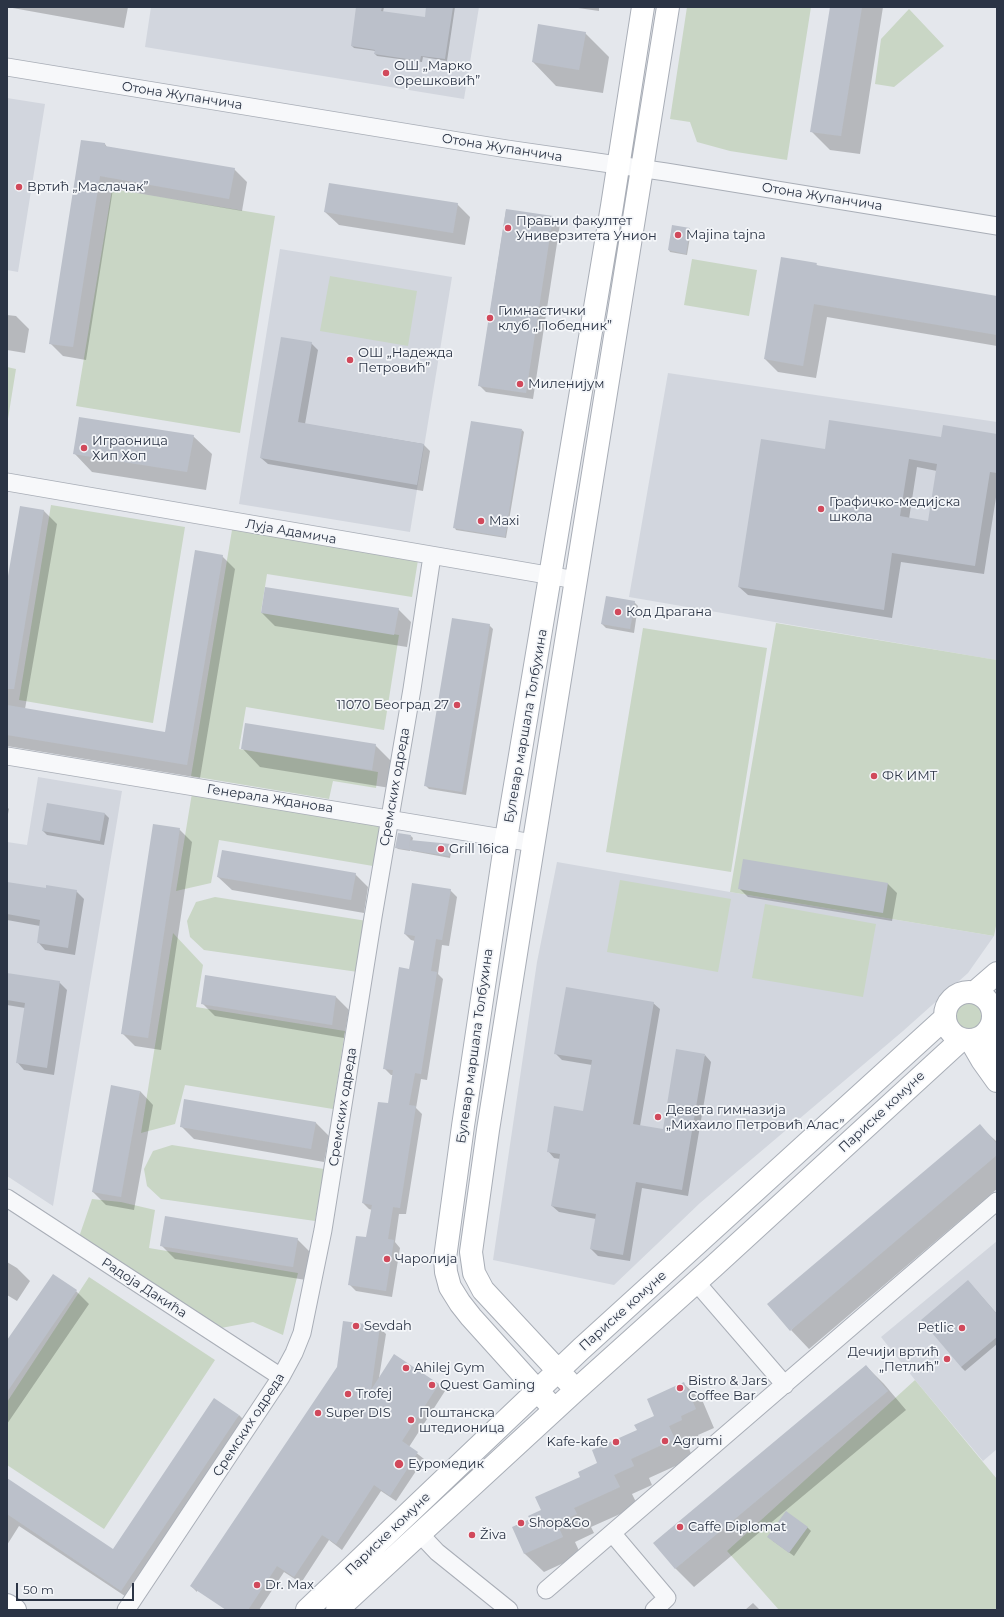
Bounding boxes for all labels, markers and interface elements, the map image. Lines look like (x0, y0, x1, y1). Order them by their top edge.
place label: ОШ „Марко Орешковић” (394, 58, 480, 89)
marker: ОШ „Марко Орешковић” (381, 68, 391, 78)
street label: Отона Жупанчича (121, 79, 243, 113)
street label: Отона Жупанчича (441, 131, 563, 165)
place label: Вртић „Маслачак” (27, 179, 148, 195)
street label: Отона Жупанчича (761, 180, 883, 214)
marker: Вртић „Маслачак” (14, 182, 24, 192)
place label: Правни факултет Универзитета Унион (516, 213, 657, 244)
marker: Правни факултет Универзитета Унион (503, 223, 513, 233)
place label: Majina tajna (686, 227, 766, 243)
marker: Majina tajna (673, 230, 683, 240)
place label: Гимнастички клуб „Победник” (498, 303, 612, 334)
marker: Гимнастички клуб „Победник” (485, 313, 495, 323)
place label: ОШ „Надежда Петровић” (358, 345, 453, 376)
marker: ОШ „Надежда Петровић” (345, 355, 355, 365)
place label: Миленијум (528, 376, 605, 392)
marker: Миленијум (515, 379, 525, 389)
place label: Играоница Хип Хоп (92, 433, 168, 464)
marker: Играоница Хип Хоп (79, 443, 89, 453)
place label: Графичко-медијска школа (829, 494, 960, 525)
marker: Графичко-медијска школа (816, 504, 826, 514)
place label: Maxi (489, 513, 520, 529)
street label: Луја Адамича (244, 516, 338, 548)
marker: Maxi (476, 516, 486, 526)
place label: Код Драгана (626, 604, 712, 620)
marker: Код Драгана (613, 607, 623, 617)
street label: Булевар маршала Толбухина (501, 628, 551, 824)
place label: 11070 Београд 27 (336, 697, 449, 713)
marker: 11070 Београд 27 (452, 700, 462, 710)
street label: Сремских одреда (377, 726, 413, 848)
place label: ФК ИМТ (882, 768, 937, 784)
marker: ФК ИМТ (869, 771, 879, 781)
street label: Генерала Жданова (206, 781, 334, 817)
place label: Grill 16ica (449, 841, 509, 857)
marker: Grill 16ica (436, 844, 446, 854)
street label: Булевар маршала Толбухина (454, 948, 496, 1144)
street label: Сремских одреда (326, 1046, 360, 1168)
street label: Париске комуне (836, 1068, 928, 1156)
place label: Девета гимназија „Михаило Петровић Алас” (666, 1102, 844, 1133)
marker: Девета гимназија „Михаило Петровић Алас” (653, 1112, 663, 1122)
place label: Чаролија (395, 1251, 457, 1267)
marker: Чаролија (382, 1254, 392, 1264)
street label: Радоја Дакића (98, 1255, 190, 1321)
street label: Париске комуне (576, 1268, 670, 1354)
place label: Sevdah (364, 1318, 412, 1334)
place label: Petlic (917, 1320, 954, 1336)
marker: Sevdah (351, 1321, 361, 1331)
marker: Petlic (957, 1323, 967, 1333)
place label: Дечији вртић „Петлић” (848, 1344, 939, 1375)
marker: Дечији вртић „Петлић” (942, 1354, 952, 1364)
place label: Ahilej Gym (414, 1360, 485, 1376)
marker: Ahilej Gym (401, 1363, 411, 1373)
street label: Сремских одреда (210, 1370, 288, 1480)
place label: Bistro & Jars Coffee Bar (688, 1373, 767, 1404)
place label: Quest Gaming (440, 1377, 535, 1393)
marker: Quest Gaming (427, 1380, 437, 1390)
marker: Bistro & Jars Coffee Bar (675, 1383, 685, 1393)
place label: Trofej (356, 1386, 392, 1402)
marker: Trofej (343, 1389, 353, 1399)
place label: Super DIS (326, 1405, 391, 1421)
place label: Поштанска штедионица (419, 1405, 505, 1436)
marker: Super DIS (313, 1408, 323, 1418)
marker: Поштанска штедионица (406, 1415, 416, 1425)
place label: Agrumi (673, 1433, 722, 1449)
place label: Kafe-kafe (547, 1434, 608, 1450)
marker: Agrumi (660, 1436, 670, 1446)
marker: Kafe-kafe (611, 1437, 621, 1447)
place label: Еуромедик (408, 1456, 484, 1472)
marker: Еуромедик (393, 1458, 405, 1470)
street label: Париске комуне (342, 1489, 434, 1579)
place label: Shop&Go (529, 1515, 590, 1531)
marker: Shop&Go (516, 1518, 526, 1528)
place label: Caffe Diplomat (688, 1519, 786, 1535)
marker: Caffe Diplomat (675, 1522, 685, 1532)
place label: Živa (480, 1527, 506, 1543)
marker: Živa (467, 1530, 477, 1540)
scale bar (18, 1575, 136, 1601)
place label: Dr. Max (265, 1577, 314, 1593)
marker: Dr. Max (252, 1580, 262, 1590)
text: 50 m (23, 1582, 54, 1597)

